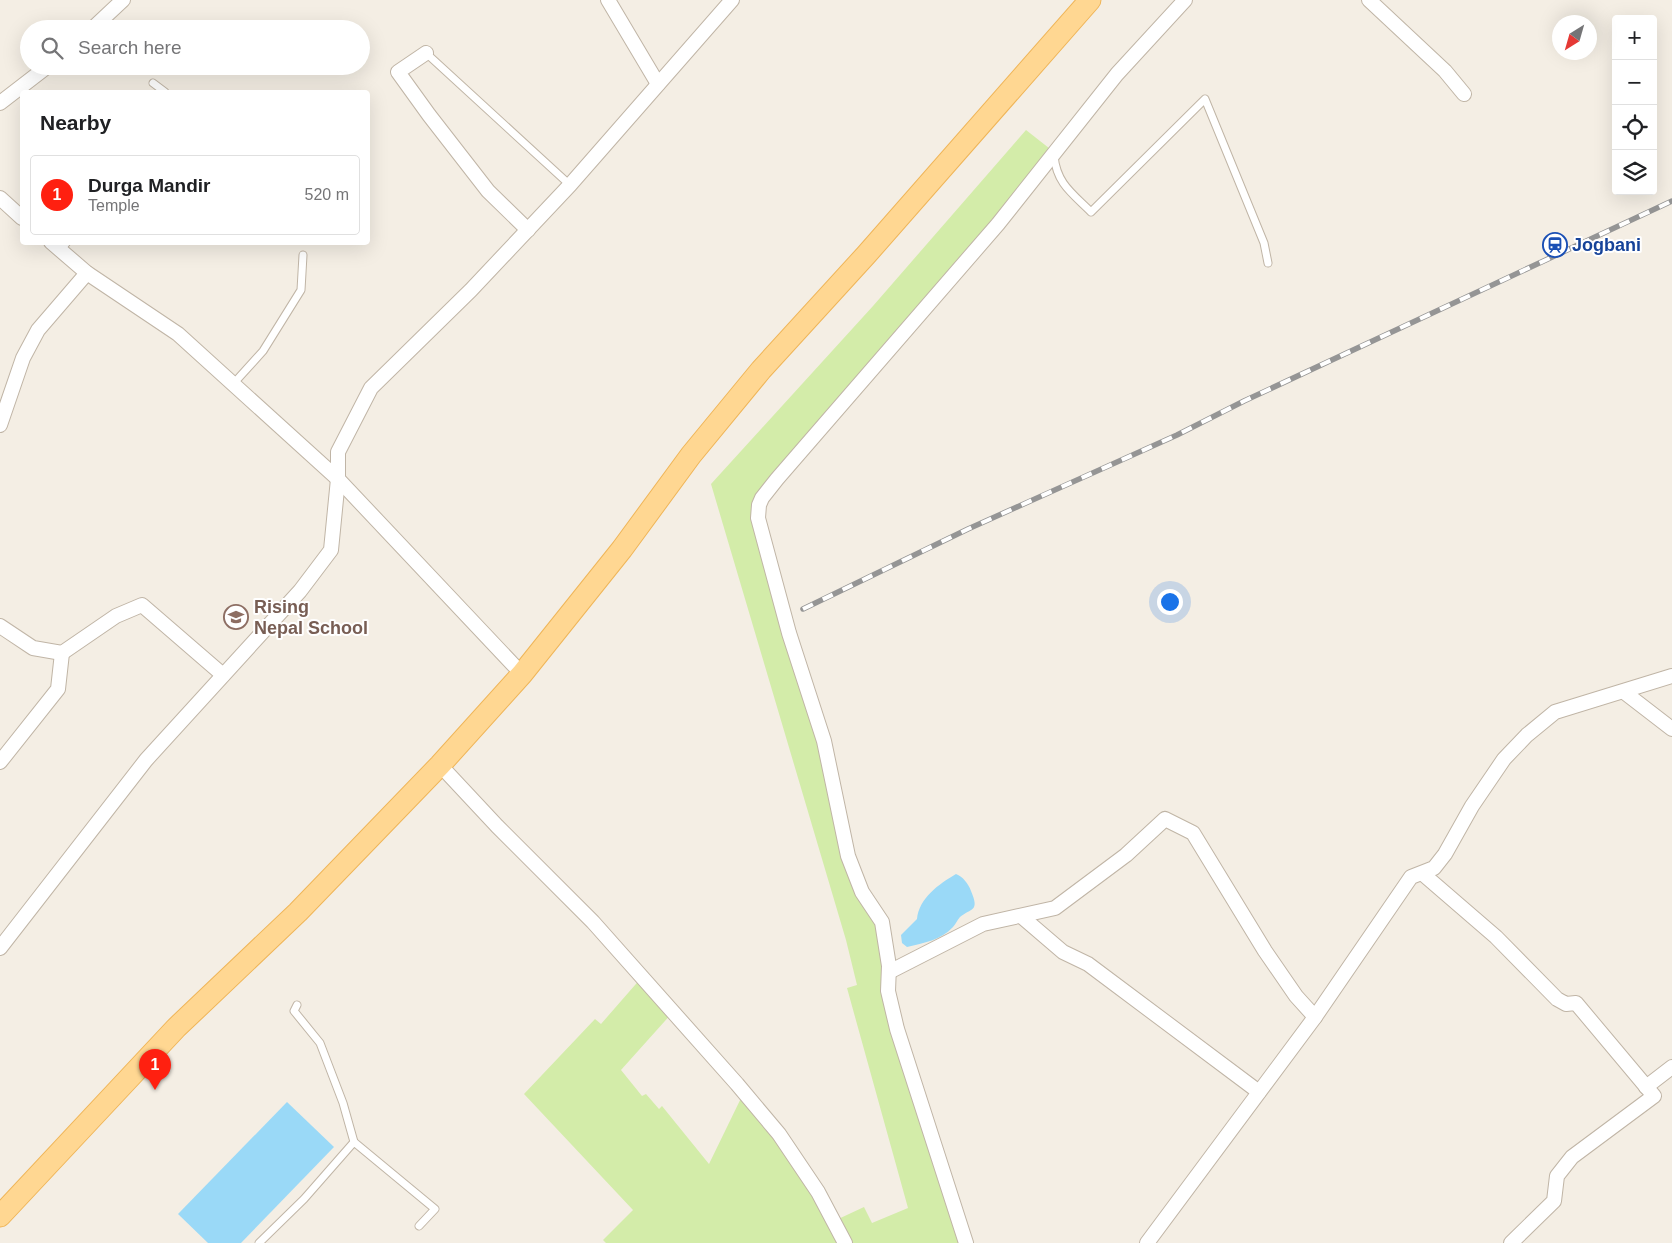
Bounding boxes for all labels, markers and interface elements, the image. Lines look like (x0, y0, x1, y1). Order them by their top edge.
north arrow (1552, 15, 1597, 60)
map controls (1612, 15, 1657, 195)
button: + (1612, 15, 1657, 60)
search box (20, 20, 370, 75)
icon: search (38, 34, 66, 62)
text: Search here (78, 37, 182, 58)
button: − (1612, 60, 1657, 105)
button: locate (1612, 105, 1657, 150)
text: Nearby (40, 111, 111, 134)
button: layers (1612, 150, 1657, 195)
text: Durga Mandir (88, 175, 210, 196)
text: 1 (53, 186, 61, 203)
text: 520 m (305, 186, 349, 203)
text: Temple (88, 197, 140, 214)
station icon: Jogbani (1542, 232, 1568, 258)
place label: Jogbani (1572, 235, 1641, 255)
your location (1157, 589, 1183, 615)
place label: Rising Nepal School (254, 597, 368, 638)
school or university icon: Rising Nepal School (223, 604, 249, 630)
pin: 1 (139, 1049, 171, 1090)

